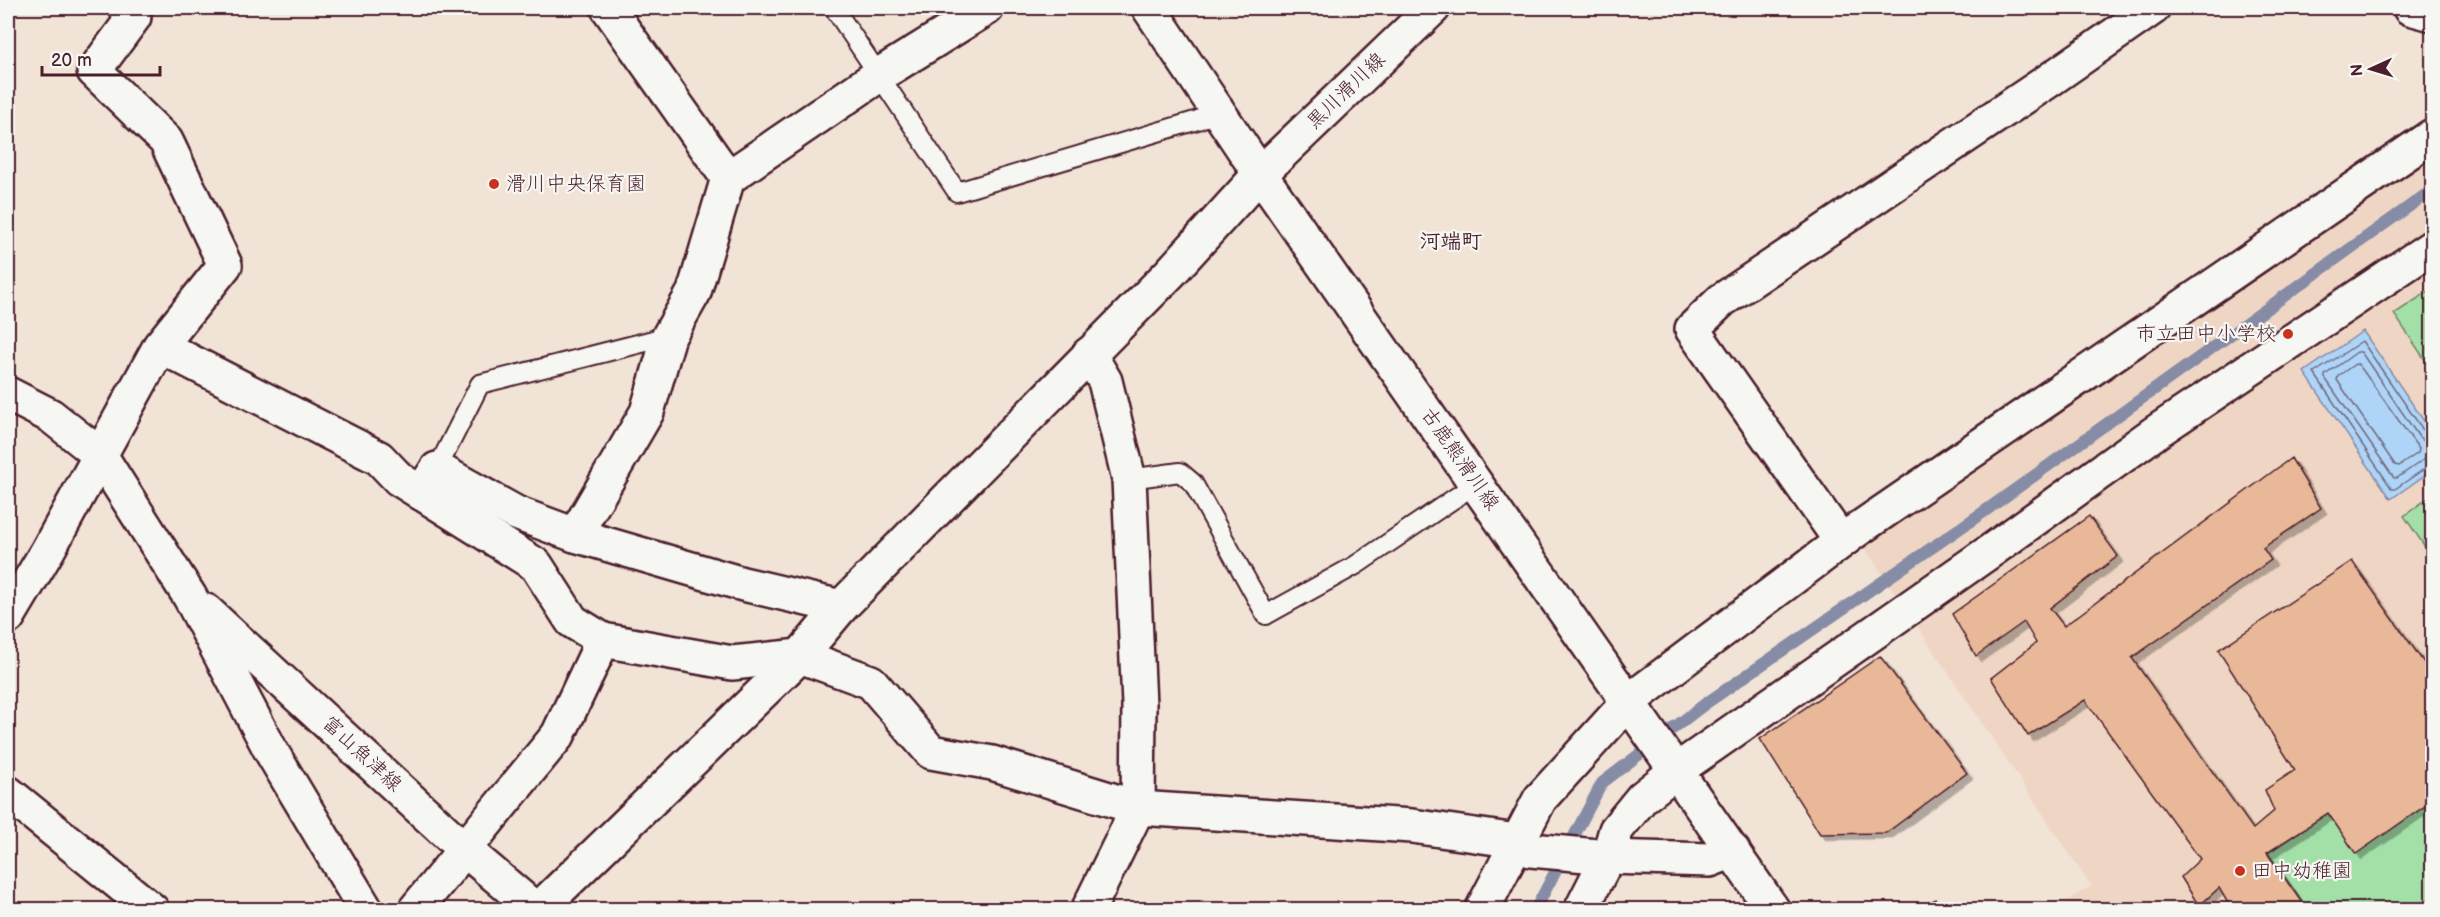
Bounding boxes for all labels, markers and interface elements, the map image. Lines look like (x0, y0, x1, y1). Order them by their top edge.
scale bar (42, 39, 160, 77)
north arrow (2341, 39, 2401, 99)
street label: 黒川滑川線 (1302, 48, 1390, 134)
text: 20 m (51, 50, 92, 71)
text: N (2348, 63, 2367, 77)
place label: 滑川中央保育園 (506, 172, 646, 196)
marker: 滑川中央保育園 (487, 177, 501, 191)
district label: 河端町 (1420, 229, 1483, 254)
place label: 市立田中小学校 (2136, 322, 2276, 346)
marker: 市立田中小学校 (2281, 327, 2295, 341)
street label: 古鹿熊滑川線 (1416, 403, 1504, 515)
street label: 富山魚津線 (317, 711, 407, 797)
place label: 田中幼稚園 (2252, 859, 2352, 883)
marker: 田中幼稚園 (2233, 864, 2247, 878)

